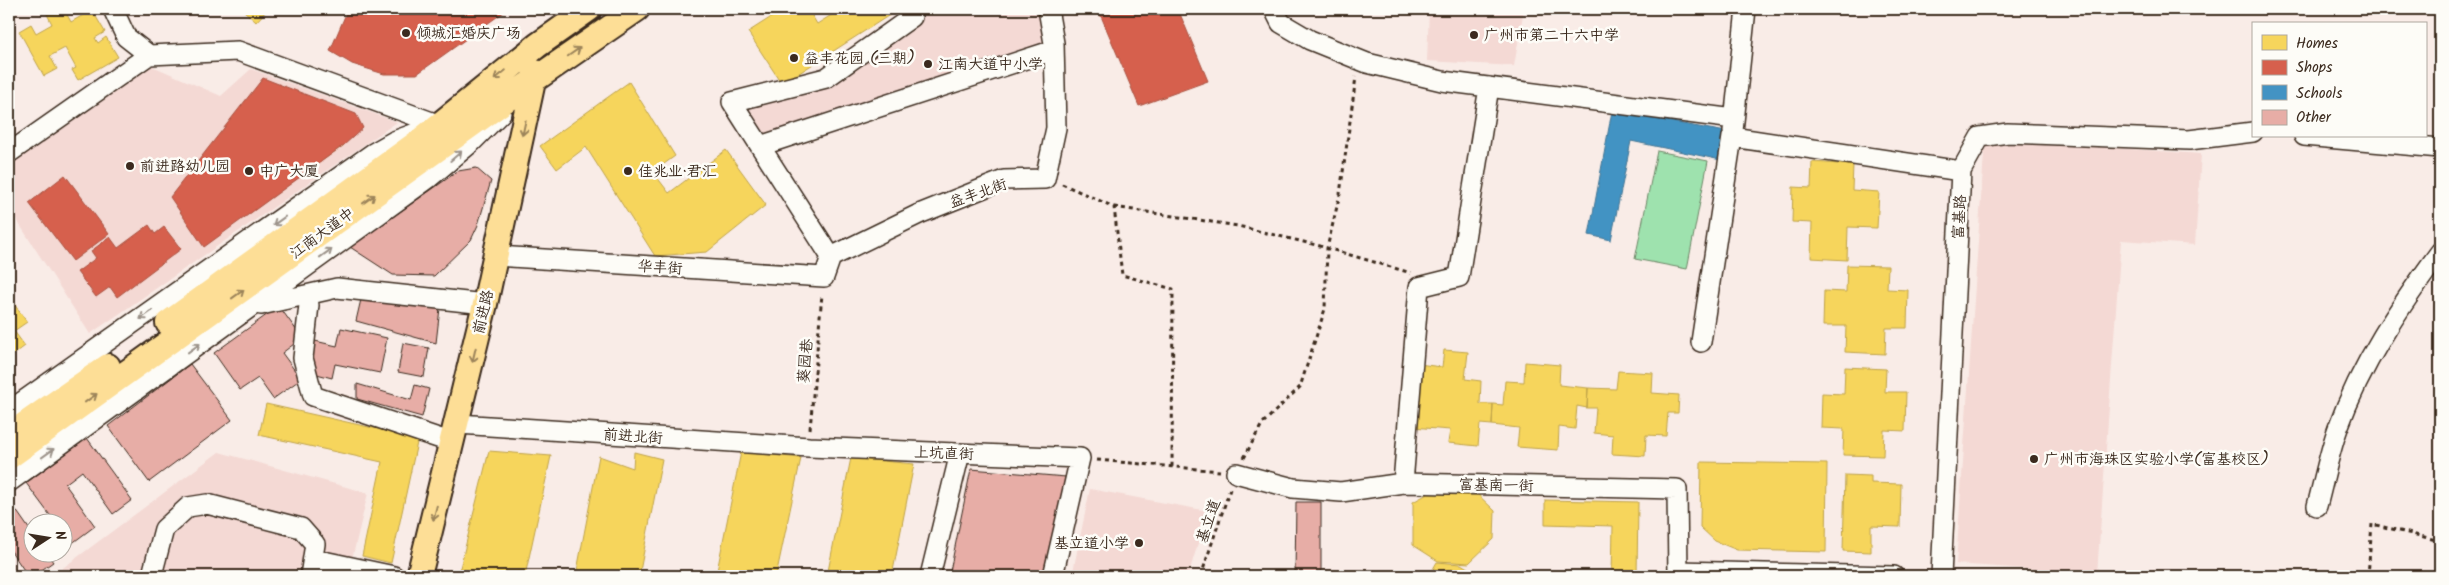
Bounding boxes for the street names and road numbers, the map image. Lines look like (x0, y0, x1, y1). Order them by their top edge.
street label: 益丰北街 (946, 173, 1011, 215)
street label: 富基路 (1947, 194, 1973, 240)
street label: 江南大道中 (285, 202, 360, 266)
street label: 华丰街 (637, 254, 683, 282)
street label: 前进路 (467, 288, 501, 337)
street label: 葵园巷 (792, 338, 820, 385)
street label: 前进北街 (602, 423, 664, 451)
street label: 上坑直街 (914, 441, 974, 467)
street label: 富基南一街 (1458, 473, 1534, 499)
street label: 基立道 (1190, 496, 1228, 547)

